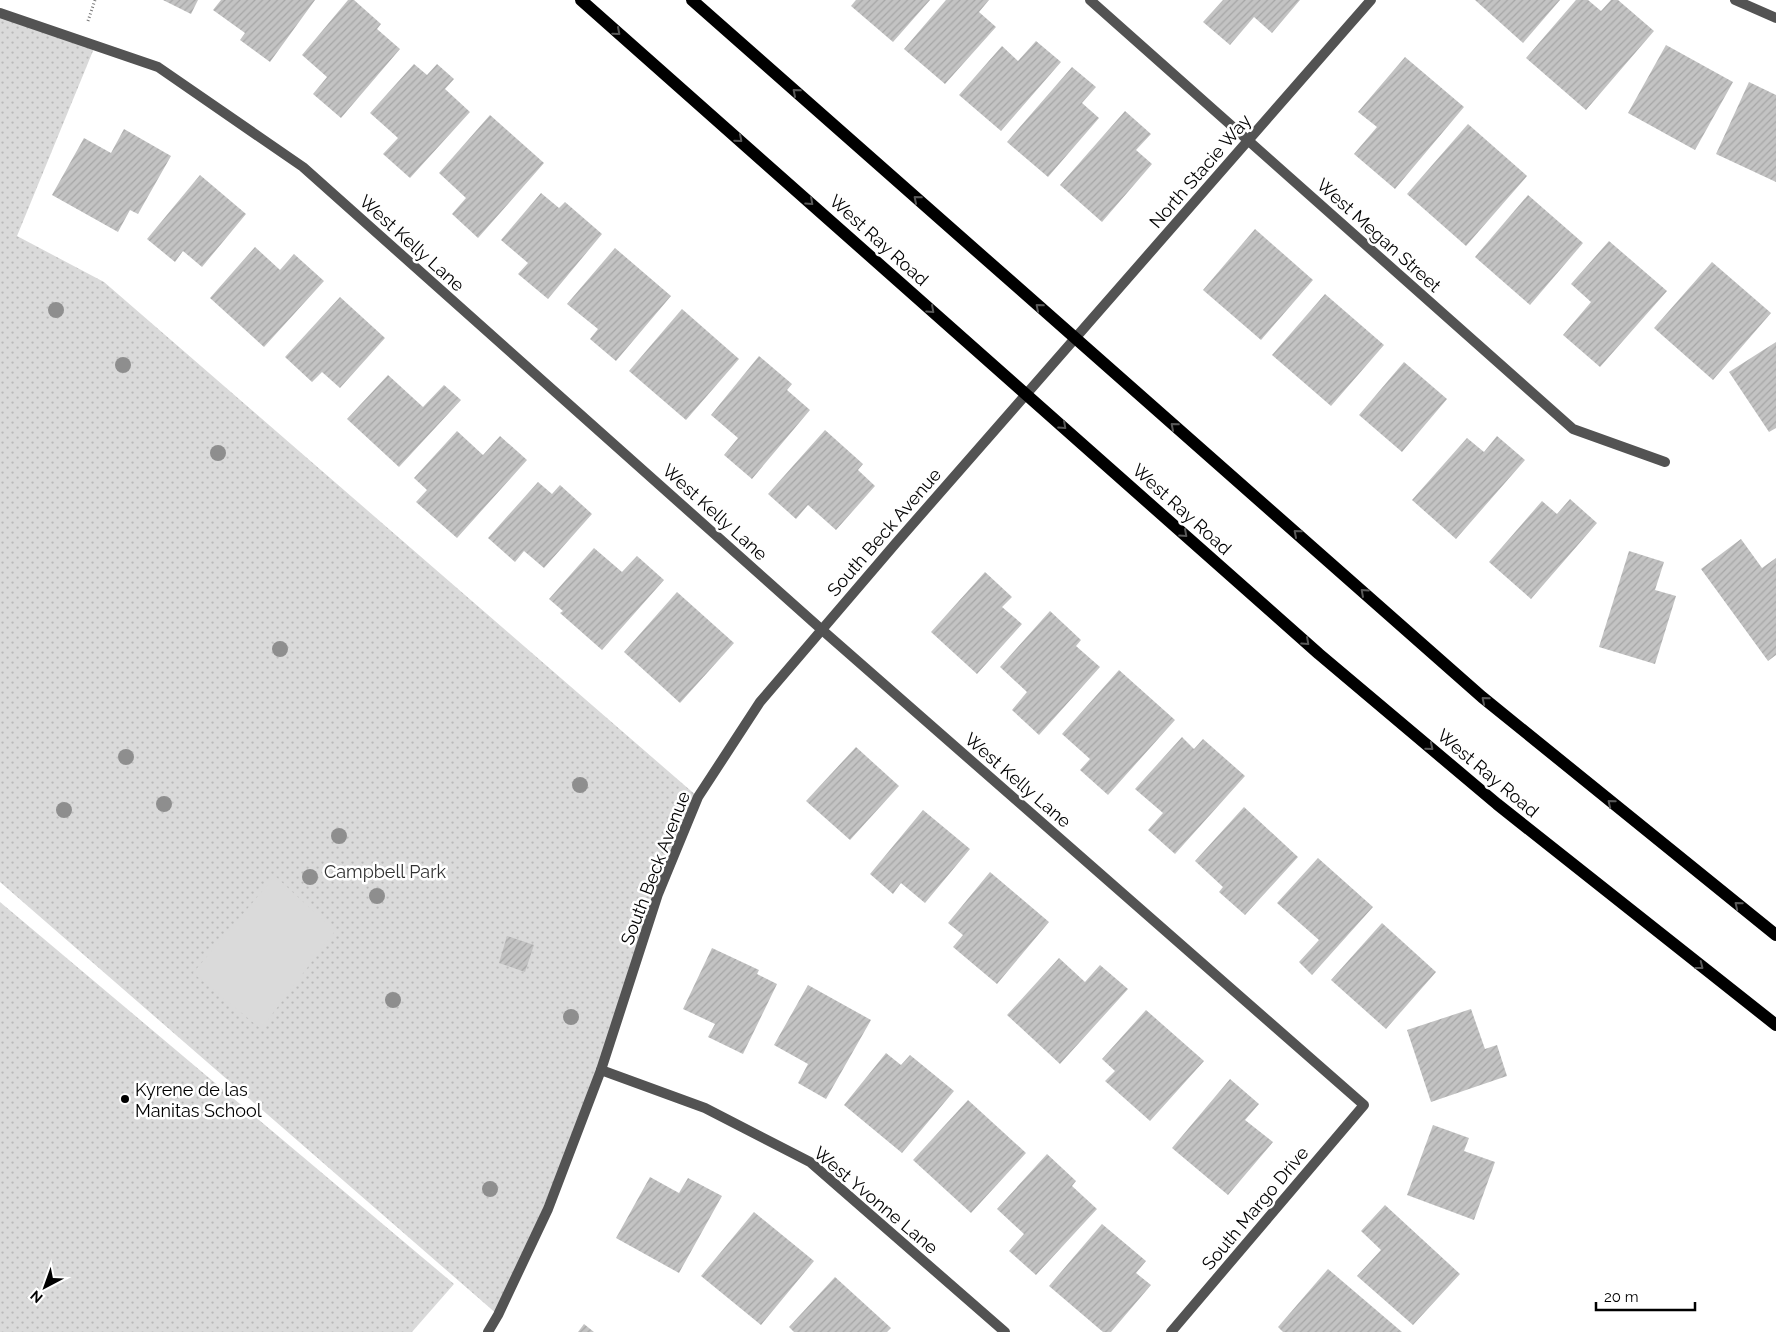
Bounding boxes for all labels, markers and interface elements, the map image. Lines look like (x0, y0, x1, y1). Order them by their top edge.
one-way arrow (612, 26, 621, 35)
one-way arrow (792, 89, 801, 98)
street label: North Stacie Way (1145, 110, 1255, 232)
one-way arrow (734, 134, 743, 143)
street label: West Megan Street (1313, 174, 1445, 296)
street label: West Kelly Lane (355, 190, 469, 296)
street label: West Ray Road (825, 190, 933, 290)
one-way arrow (804, 196, 813, 204)
one-way arrow (914, 196, 923, 205)
one-way arrow (926, 304, 935, 313)
one-way arrow (1036, 304, 1045, 313)
one-way arrow (1057, 421, 1066, 430)
one-way arrow (1171, 423, 1180, 432)
street label: West Kelly Lane (658, 459, 772, 565)
street label: West Ray Road (1128, 459, 1236, 559)
street label: South Beck Avenue (823, 463, 946, 600)
one-way arrow (1179, 528, 1188, 537)
one-way arrow (1293, 530, 1302, 539)
one-way arrow (1360, 589, 1369, 598)
one-way arrow (1300, 636, 1309, 645)
one-way arrow (1482, 697, 1491, 706)
street label: West Ray Road (1433, 725, 1543, 821)
street label: West Kelly Lane (961, 728, 1076, 832)
one-way arrow (1424, 741, 1433, 750)
street label: South Beck Avenue (616, 788, 694, 948)
one-way arrow (1608, 801, 1617, 809)
park label: Campbell Park (324, 861, 446, 882)
one-way arrow (1735, 902, 1744, 910)
one-way arrow (1694, 960, 1704, 969)
place label: Kyrene de las Manitas School (135, 1079, 262, 1121)
marker: Kyrene de las Manitas School (119, 1093, 131, 1105)
street label: West Yvonne Lane (810, 1142, 943, 1258)
street label: South Margo Drive (1197, 1142, 1313, 1274)
north arrow (20, 1262, 70, 1312)
scale bar (1596, 1280, 1695, 1312)
text: N (27, 1287, 46, 1306)
text: 20 m (1604, 1288, 1639, 1306)

